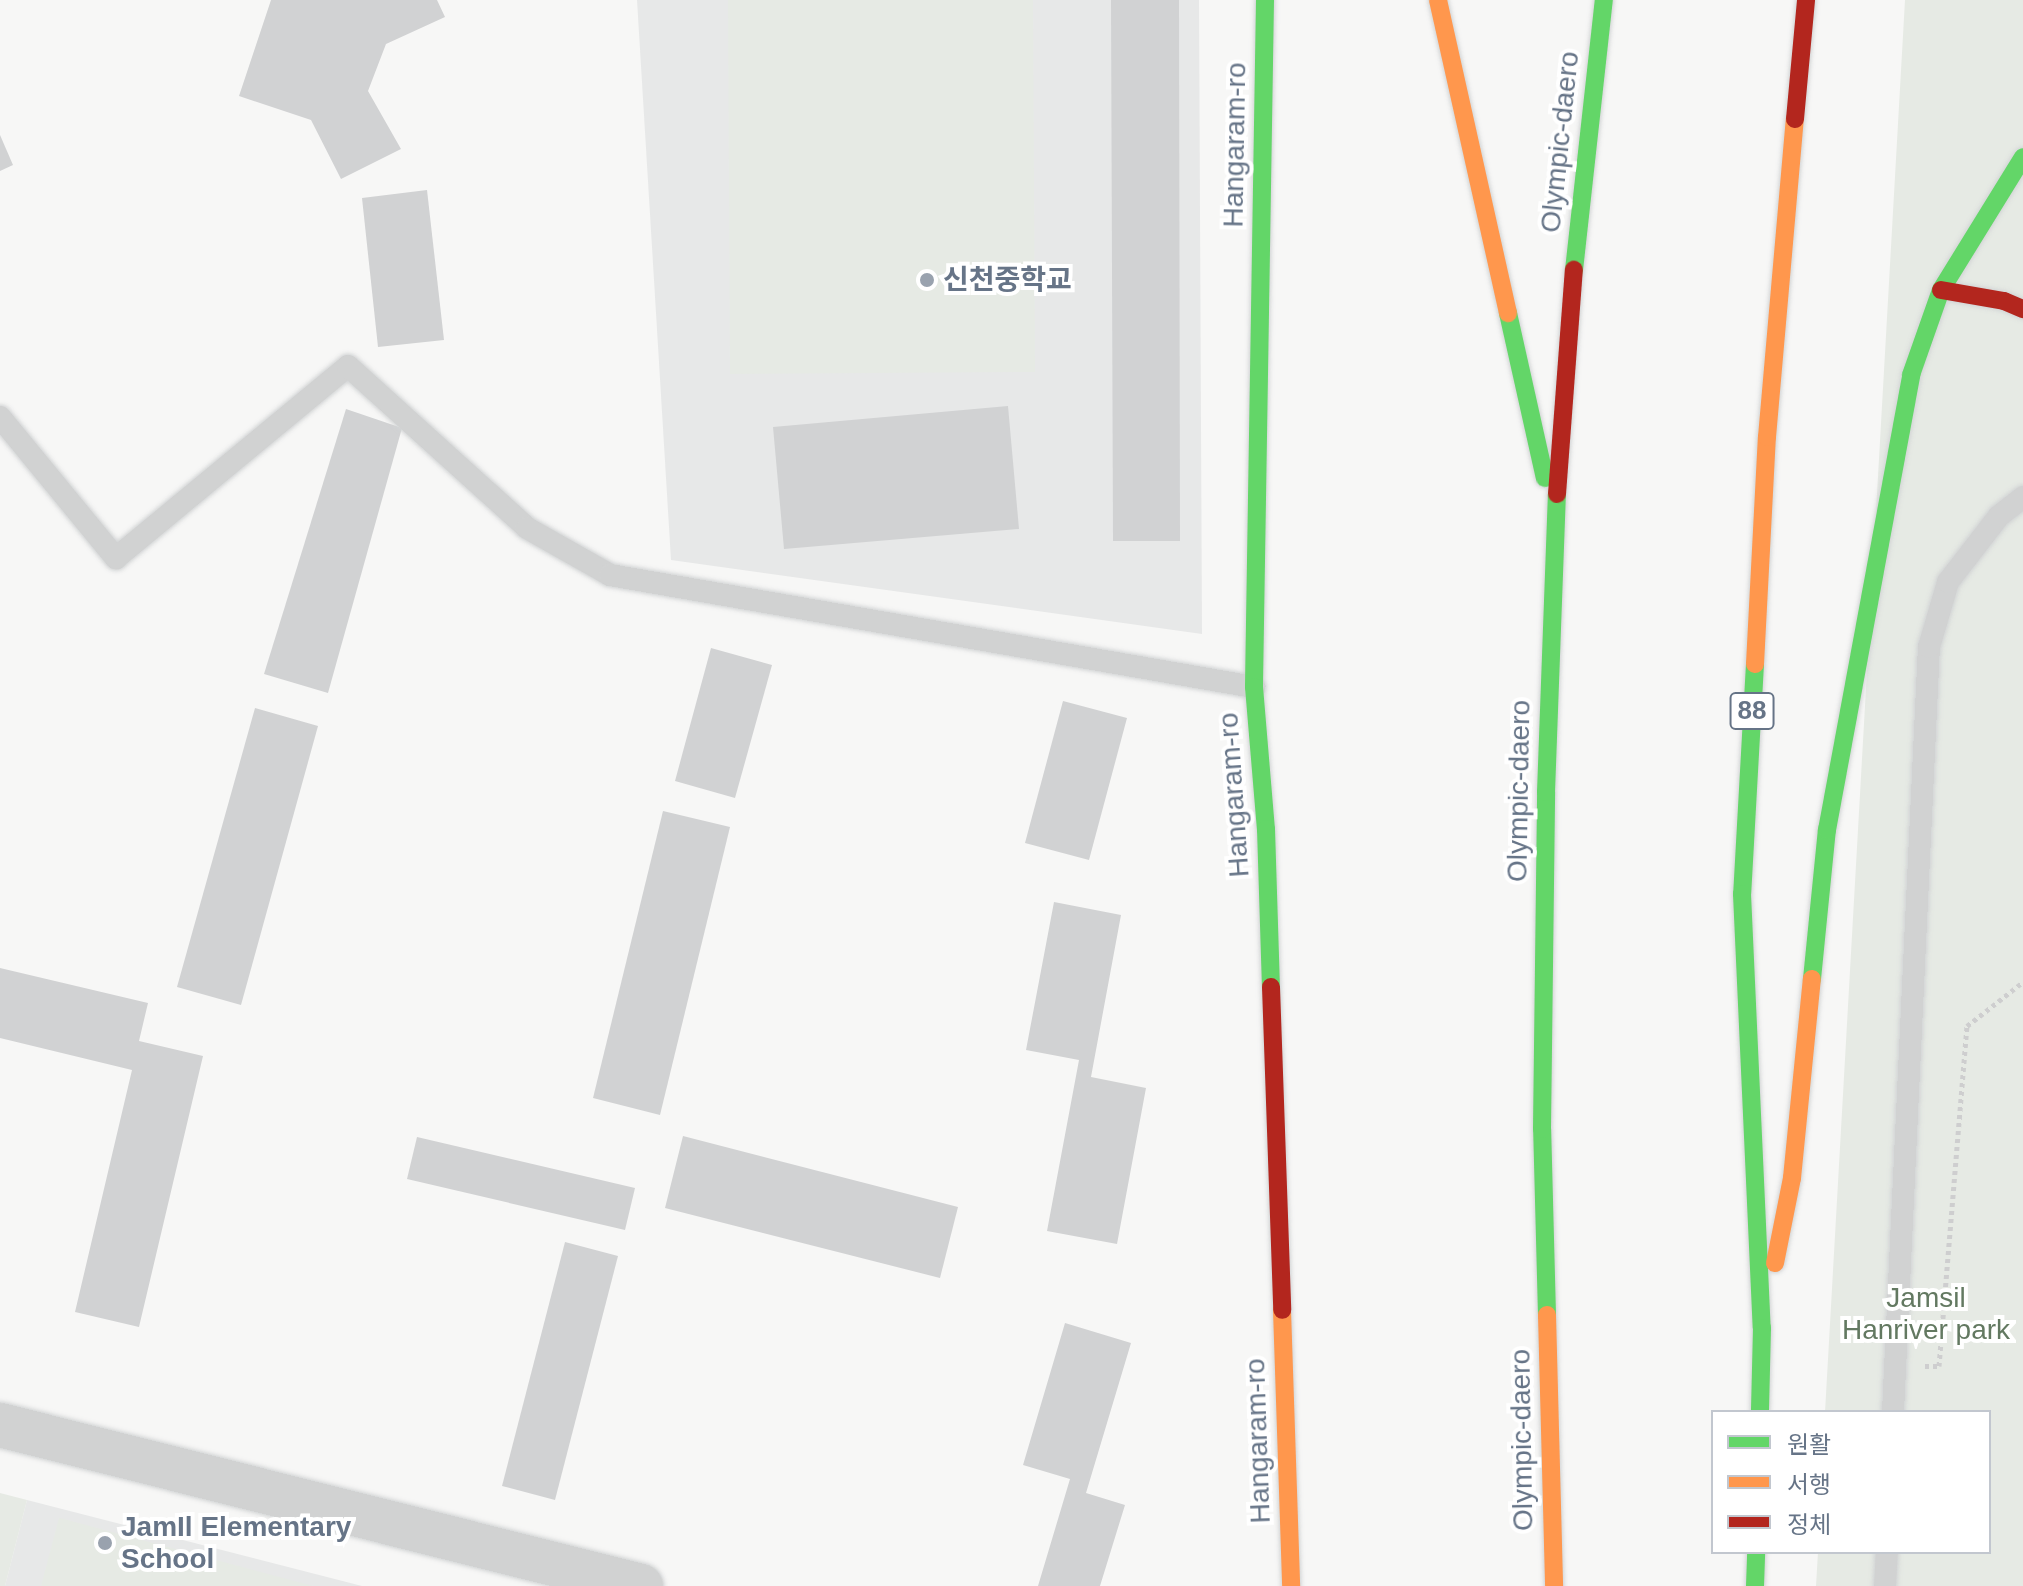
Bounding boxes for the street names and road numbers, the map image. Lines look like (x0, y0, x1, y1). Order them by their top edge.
street label: Olympic-daero (1534, 50, 1586, 234)
street label: Hangaram-ro (1217, 62, 1253, 228)
road number: 88 (1728, 689, 1776, 733)
street label: Olympic-daero (1501, 700, 1537, 882)
street label: Hangaram-ro (1211, 712, 1257, 878)
street label: Olympic-daero (1504, 1349, 1540, 1531)
street label: Hangaram-ro (1238, 1358, 1278, 1524)

